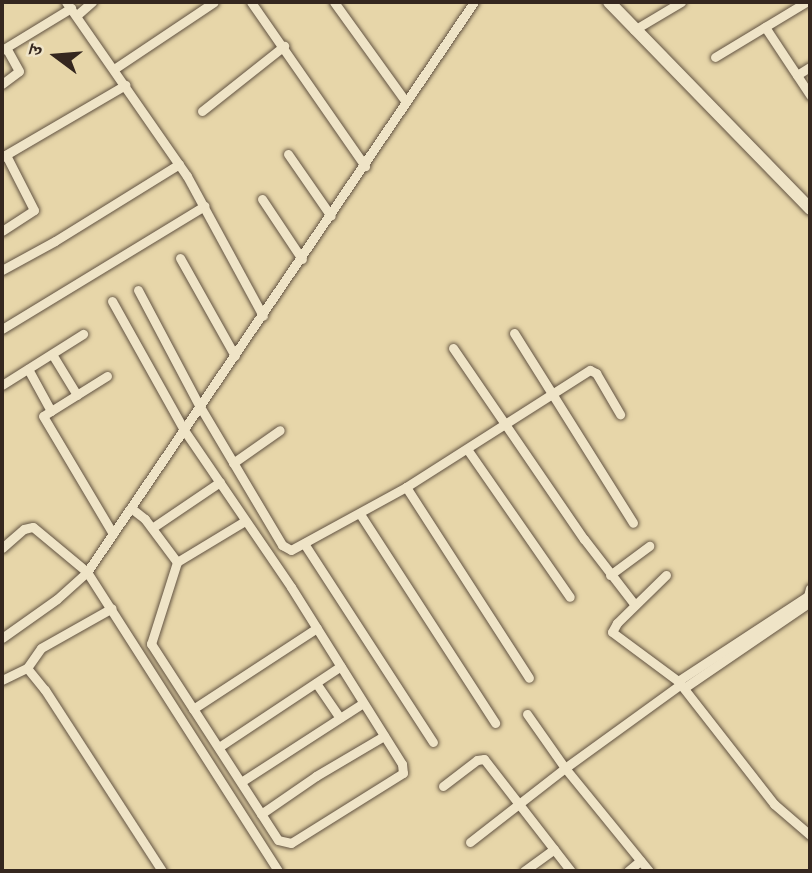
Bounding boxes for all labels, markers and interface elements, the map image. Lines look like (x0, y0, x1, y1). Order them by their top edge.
north arrow (21, 21, 91, 91)
text: उ (23, 42, 48, 58)

